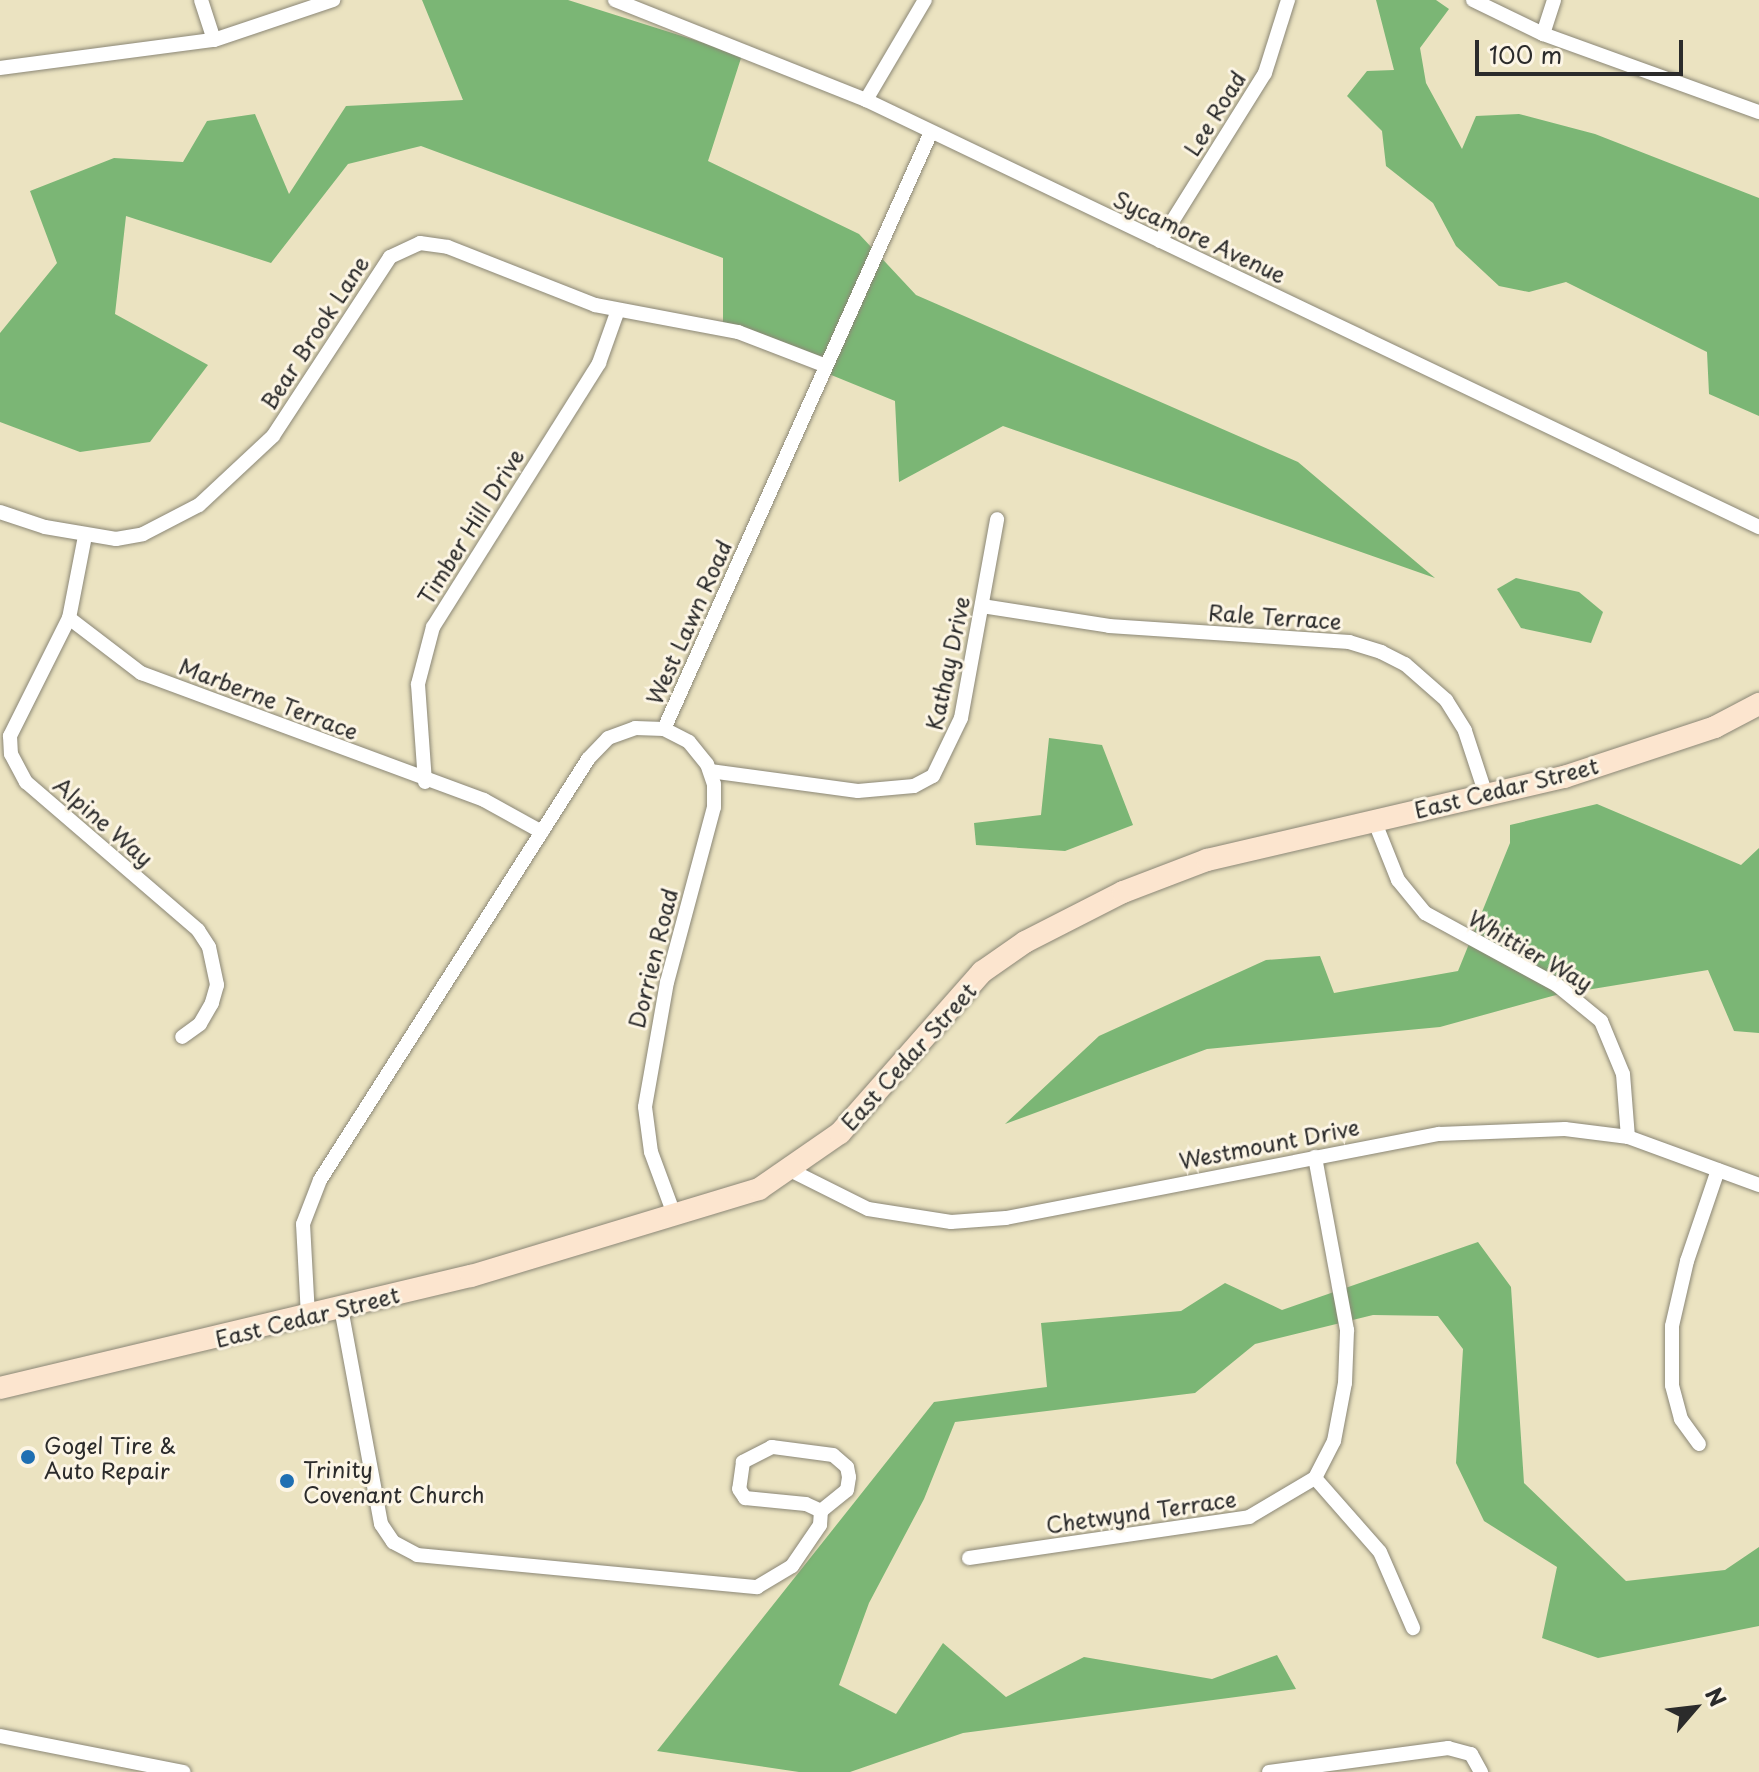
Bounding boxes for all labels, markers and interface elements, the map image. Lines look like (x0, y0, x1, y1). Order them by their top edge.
scale bar (1479, 24, 1687, 74)
text: 100 m (1489, 36, 1562, 72)
street label: Lee Road (1177, 65, 1251, 161)
street label: Sycamore Avenue (1109, 184, 1291, 288)
street label: Bear Brook Lane (254, 249, 374, 415)
street label: Timber Hill Drive (411, 442, 529, 610)
street label: West Lawn Road (640, 537, 736, 707)
street label: Kathay Drive (920, 592, 974, 734)
street label: Rale Terrace (1207, 598, 1343, 634)
street label: Marberne Terrace (175, 652, 363, 744)
street label: East Cedar Street (1411, 751, 1601, 823)
street label: Alpine Way (49, 771, 159, 871)
street label: Dorrien Road (622, 886, 682, 1030)
street label: Whittier Way (1464, 904, 1598, 996)
street label: East Cedar Street (835, 977, 981, 1135)
street label: Westmount Drive (1177, 1113, 1361, 1173)
street label: East Cedar Street (212, 1280, 402, 1352)
place label: Gogel Tire & Auto Repair (44, 1431, 177, 1482)
marker: Gogel Tire & Auto Repair (19, 1448, 37, 1466)
place label: Trinity Covenant Church (303, 1455, 484, 1506)
marker: Trinity Covenant Church (278, 1472, 296, 1490)
street label: Chetwynd Terrace (1044, 1485, 1238, 1537)
north arrow (1655, 1668, 1735, 1748)
text: N (1698, 1681, 1735, 1712)

